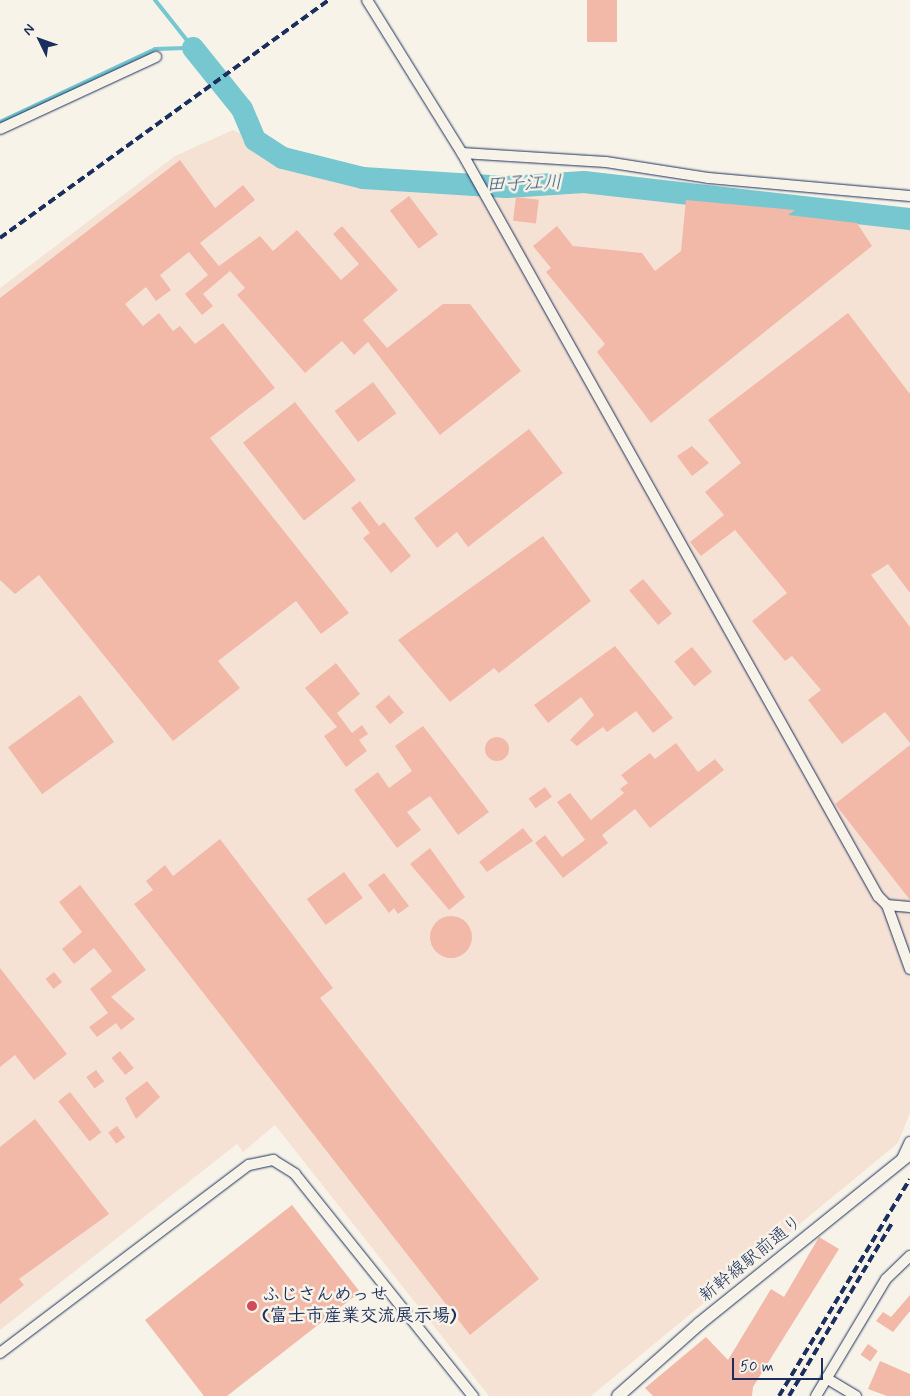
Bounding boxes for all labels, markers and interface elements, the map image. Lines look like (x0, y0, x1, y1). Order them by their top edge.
north arrow (15, 15, 65, 65)
text: N (19, 20, 39, 39)
water label: 田子江川 (486, 171, 562, 197)
street label: 新幹線駅前通り (695, 1211, 807, 1307)
place label: ふじさんめっせ (富士市産業交流展示場) (262, 1285, 456, 1328)
marker: ふじさんめっせ (富士市産業交流展示場) (246, 1300, 258, 1312)
scale bar (735, 1348, 826, 1380)
text: 50 m (740, 1357, 774, 1377)

